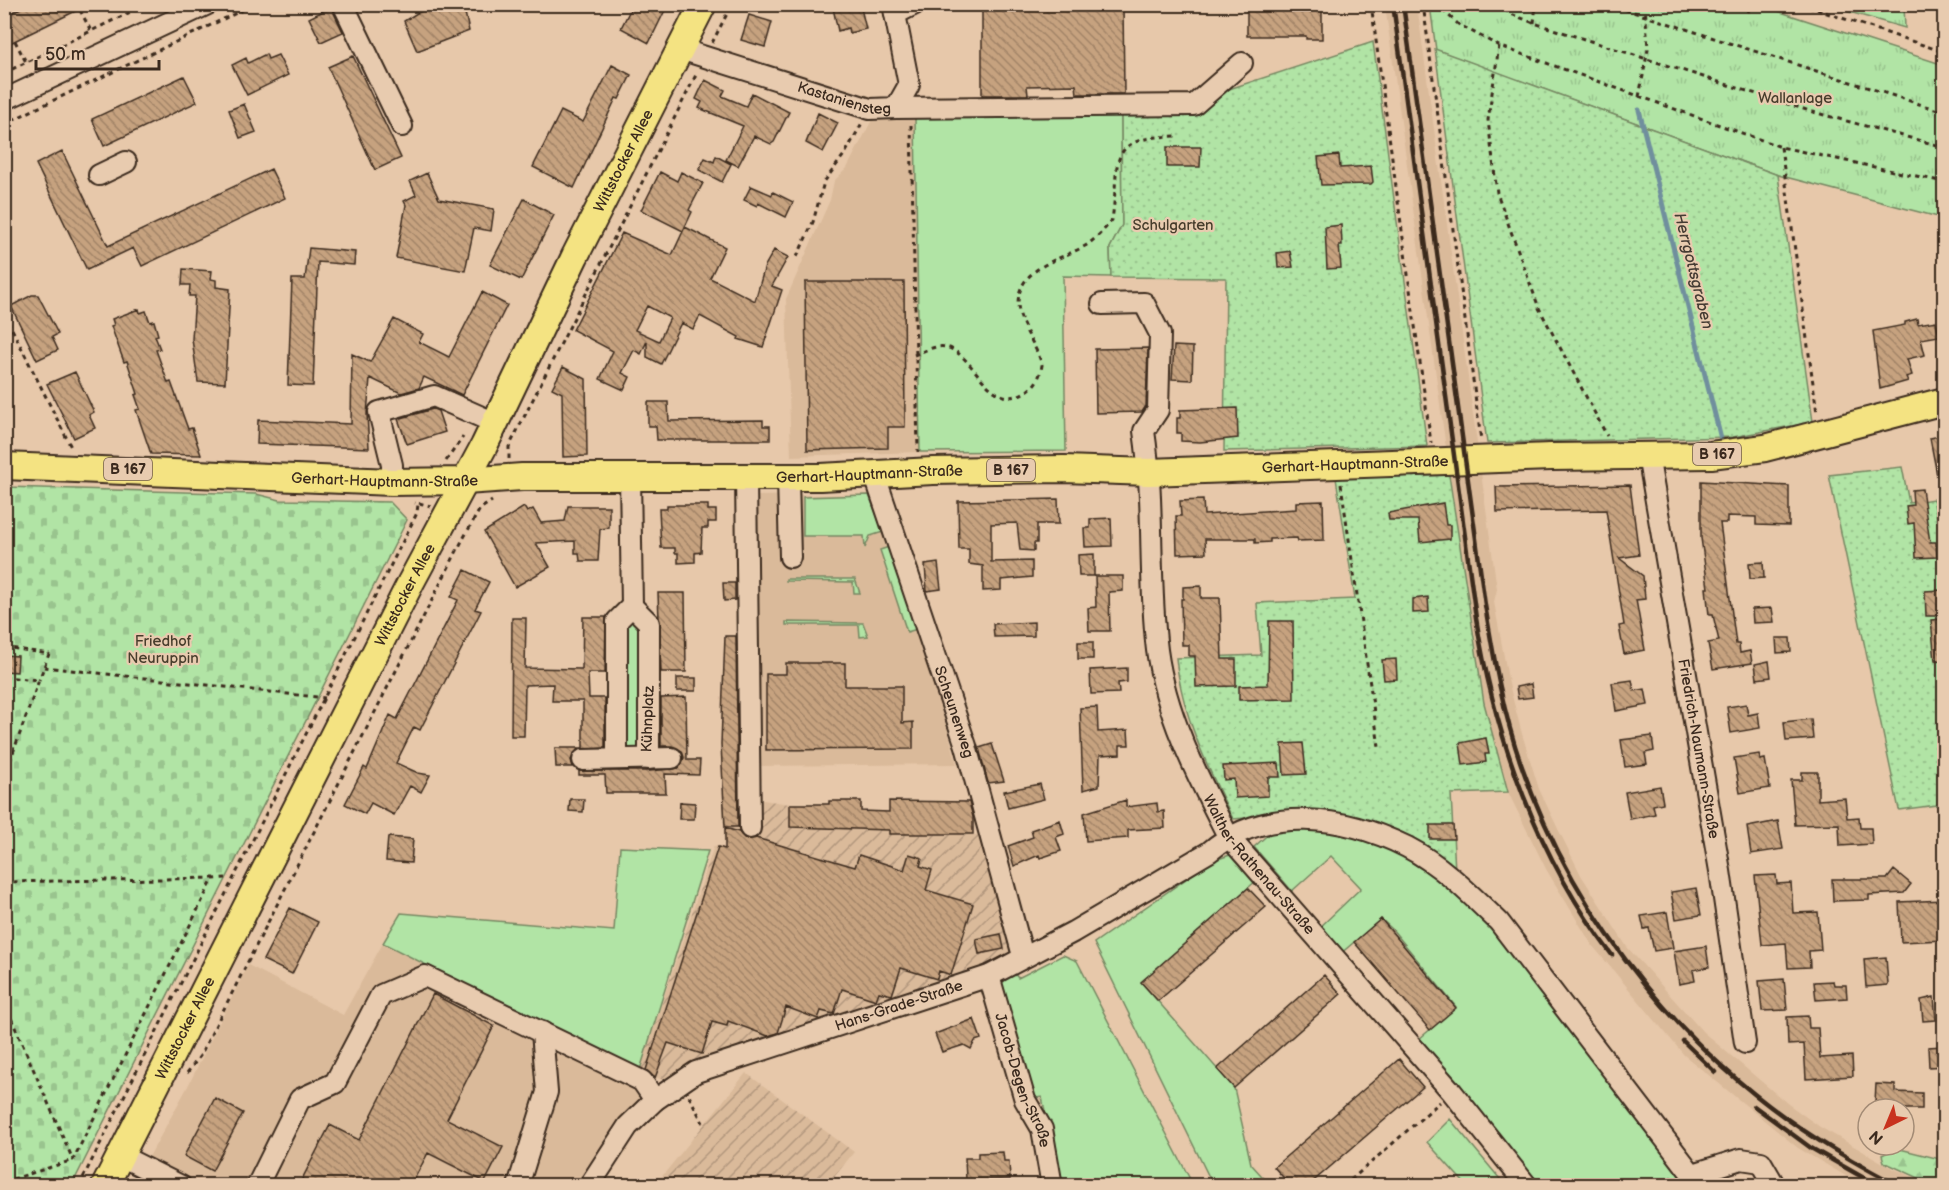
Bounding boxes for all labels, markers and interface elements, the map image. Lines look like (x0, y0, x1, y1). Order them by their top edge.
scale bar (36, 33, 159, 71)
text: 50 m (45, 44, 86, 65)
street label: Kastaniensteg (795, 77, 891, 119)
park label: Wallanlage (1758, 89, 1832, 108)
street label: Wittstocker Allee (589, 106, 657, 215)
water label: Herrgottsgraben (1669, 211, 1717, 331)
park label: Schulgarten (1132, 216, 1214, 235)
road number: B 167 (1693, 443, 1741, 465)
street label: Gerhart-Hauptmann-Straße (1261, 451, 1449, 477)
road number: B 167 (104, 458, 152, 480)
road number: B 167 (987, 459, 1035, 481)
street label: Gerhart-Hauptmann-Straße (776, 461, 963, 487)
street label: Gerhart-Hauptmann-Straße (291, 468, 479, 492)
street label: Wittstocker Allee (371, 540, 439, 649)
park label: Friedhof Neuruppin (127, 632, 199, 668)
street label: Friedrich-Naumann-Straße (1674, 657, 1724, 840)
street label: Scheunenweg (930, 663, 978, 760)
street label: Kühnplatz (637, 684, 659, 753)
street label: Walther-Rathenau-Straße (1199, 791, 1319, 939)
street label: Wittstocker Allee (151, 973, 219, 1083)
street label: Hans-Grade-Straße (832, 976, 965, 1035)
street label: Jacob-Degen-Straße (991, 1011, 1055, 1149)
north arrow (1856, 1097, 1916, 1157)
text: N (1866, 1126, 1888, 1148)

